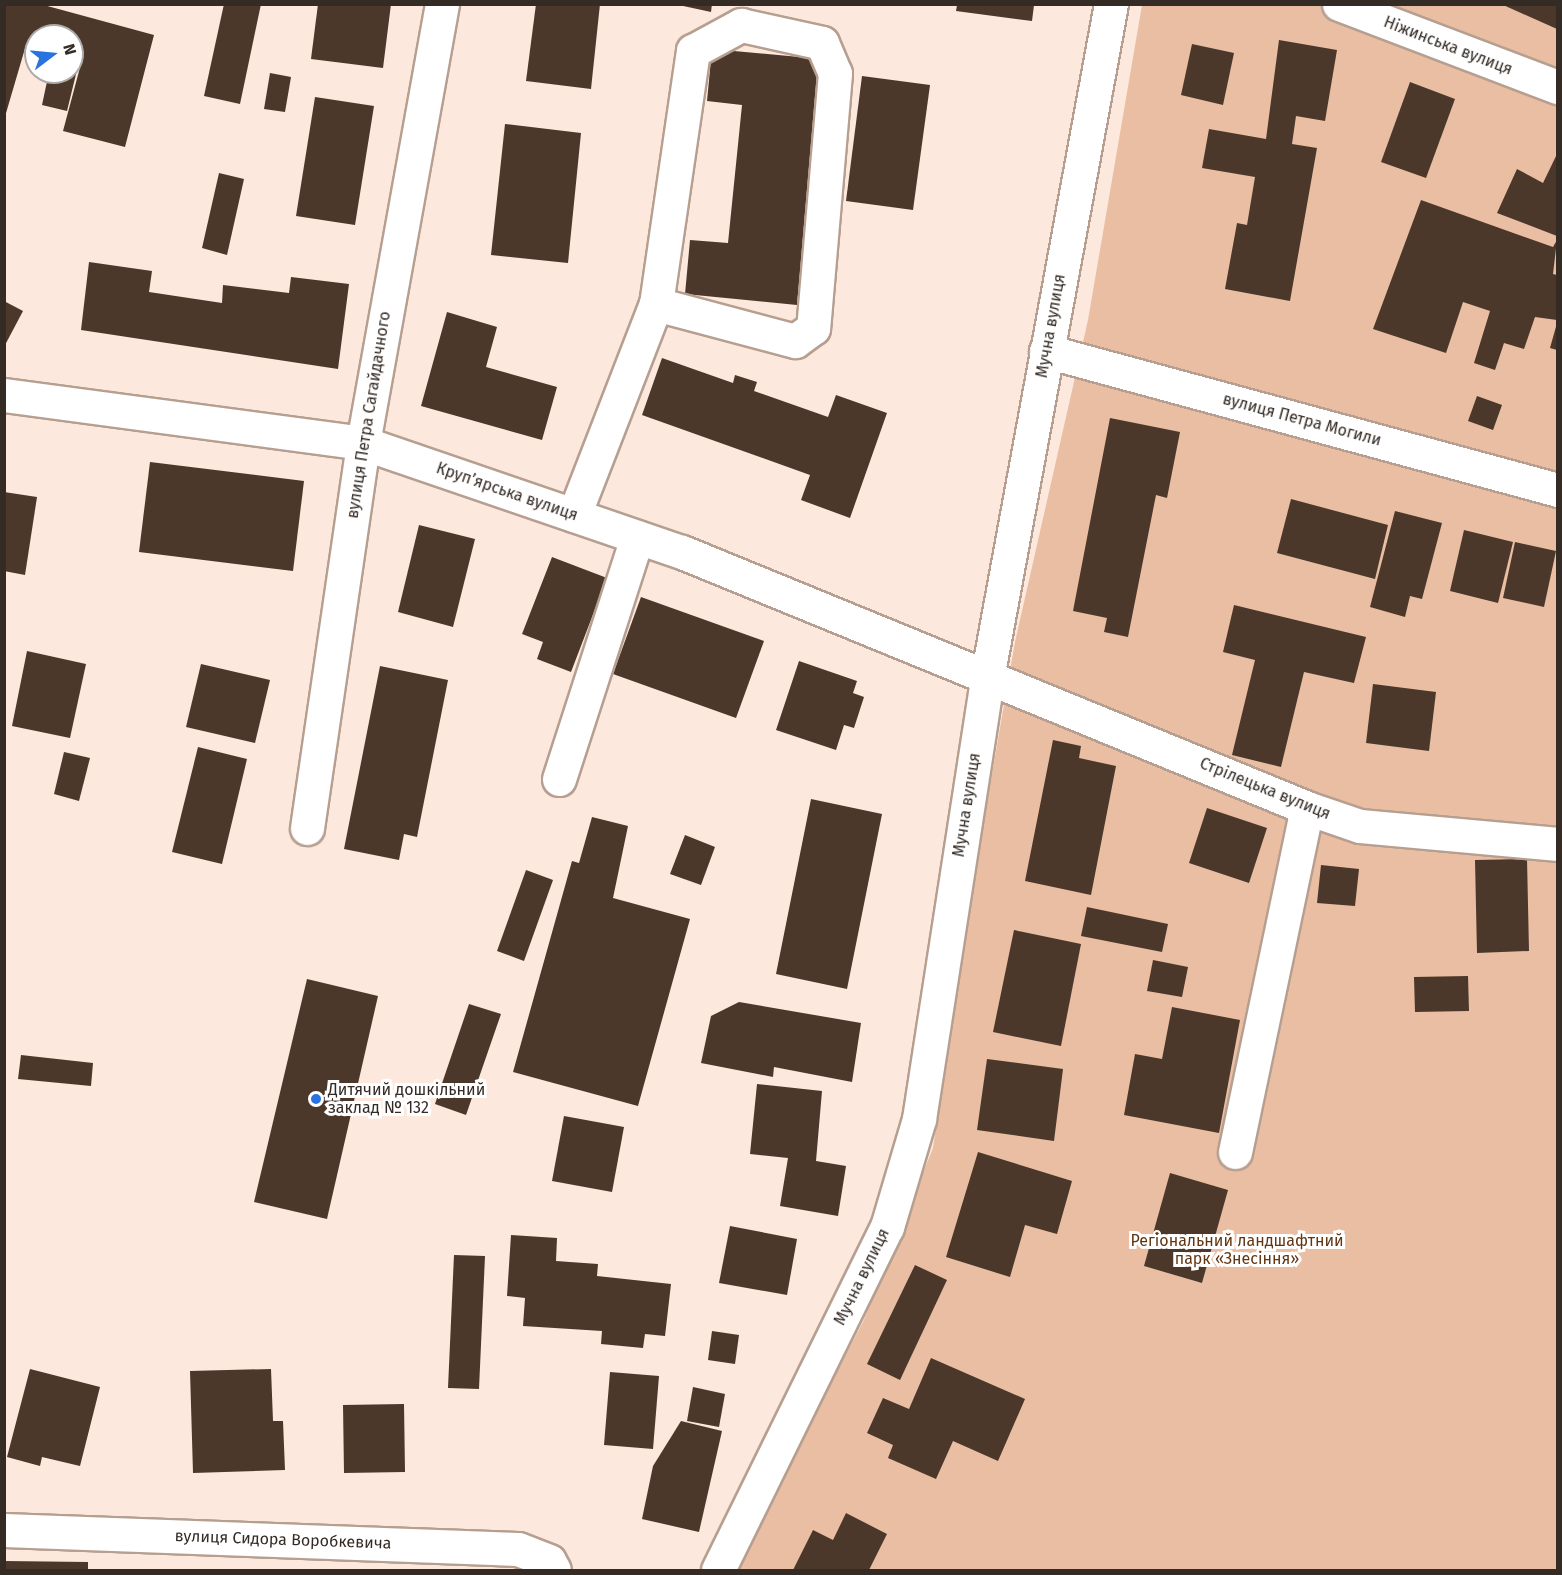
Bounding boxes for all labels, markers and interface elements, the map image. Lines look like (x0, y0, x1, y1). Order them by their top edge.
street label: Ніжинська вулиця (1381, 13, 1515, 79)
north arrow (24, 24, 84, 84)
text: N (59, 42, 80, 57)
street label: Мучна вулиця (1032, 273, 1070, 379)
street label: вулиця Петра Сагайдачного (343, 310, 395, 520)
street label: вулиця Петра Могили (1221, 390, 1383, 450)
street label: Крупʼярська вулиця (434, 459, 580, 525)
street label: Мучна вулиця (949, 752, 985, 858)
street label: Стрілецька вулиця (1197, 754, 1333, 824)
place label: Дитячий дошкільний заклад № 132 (328, 1080, 485, 1118)
marker: Дитячий дошкільний заклад № 132 (309, 1092, 323, 1106)
street label: Мучна вулиця (830, 1226, 894, 1328)
park label: Регіональний ландшафтний парк «Знесіння» (1130, 1231, 1344, 1269)
street label: вулиця Сидора Воробкевича (174, 1527, 392, 1553)

